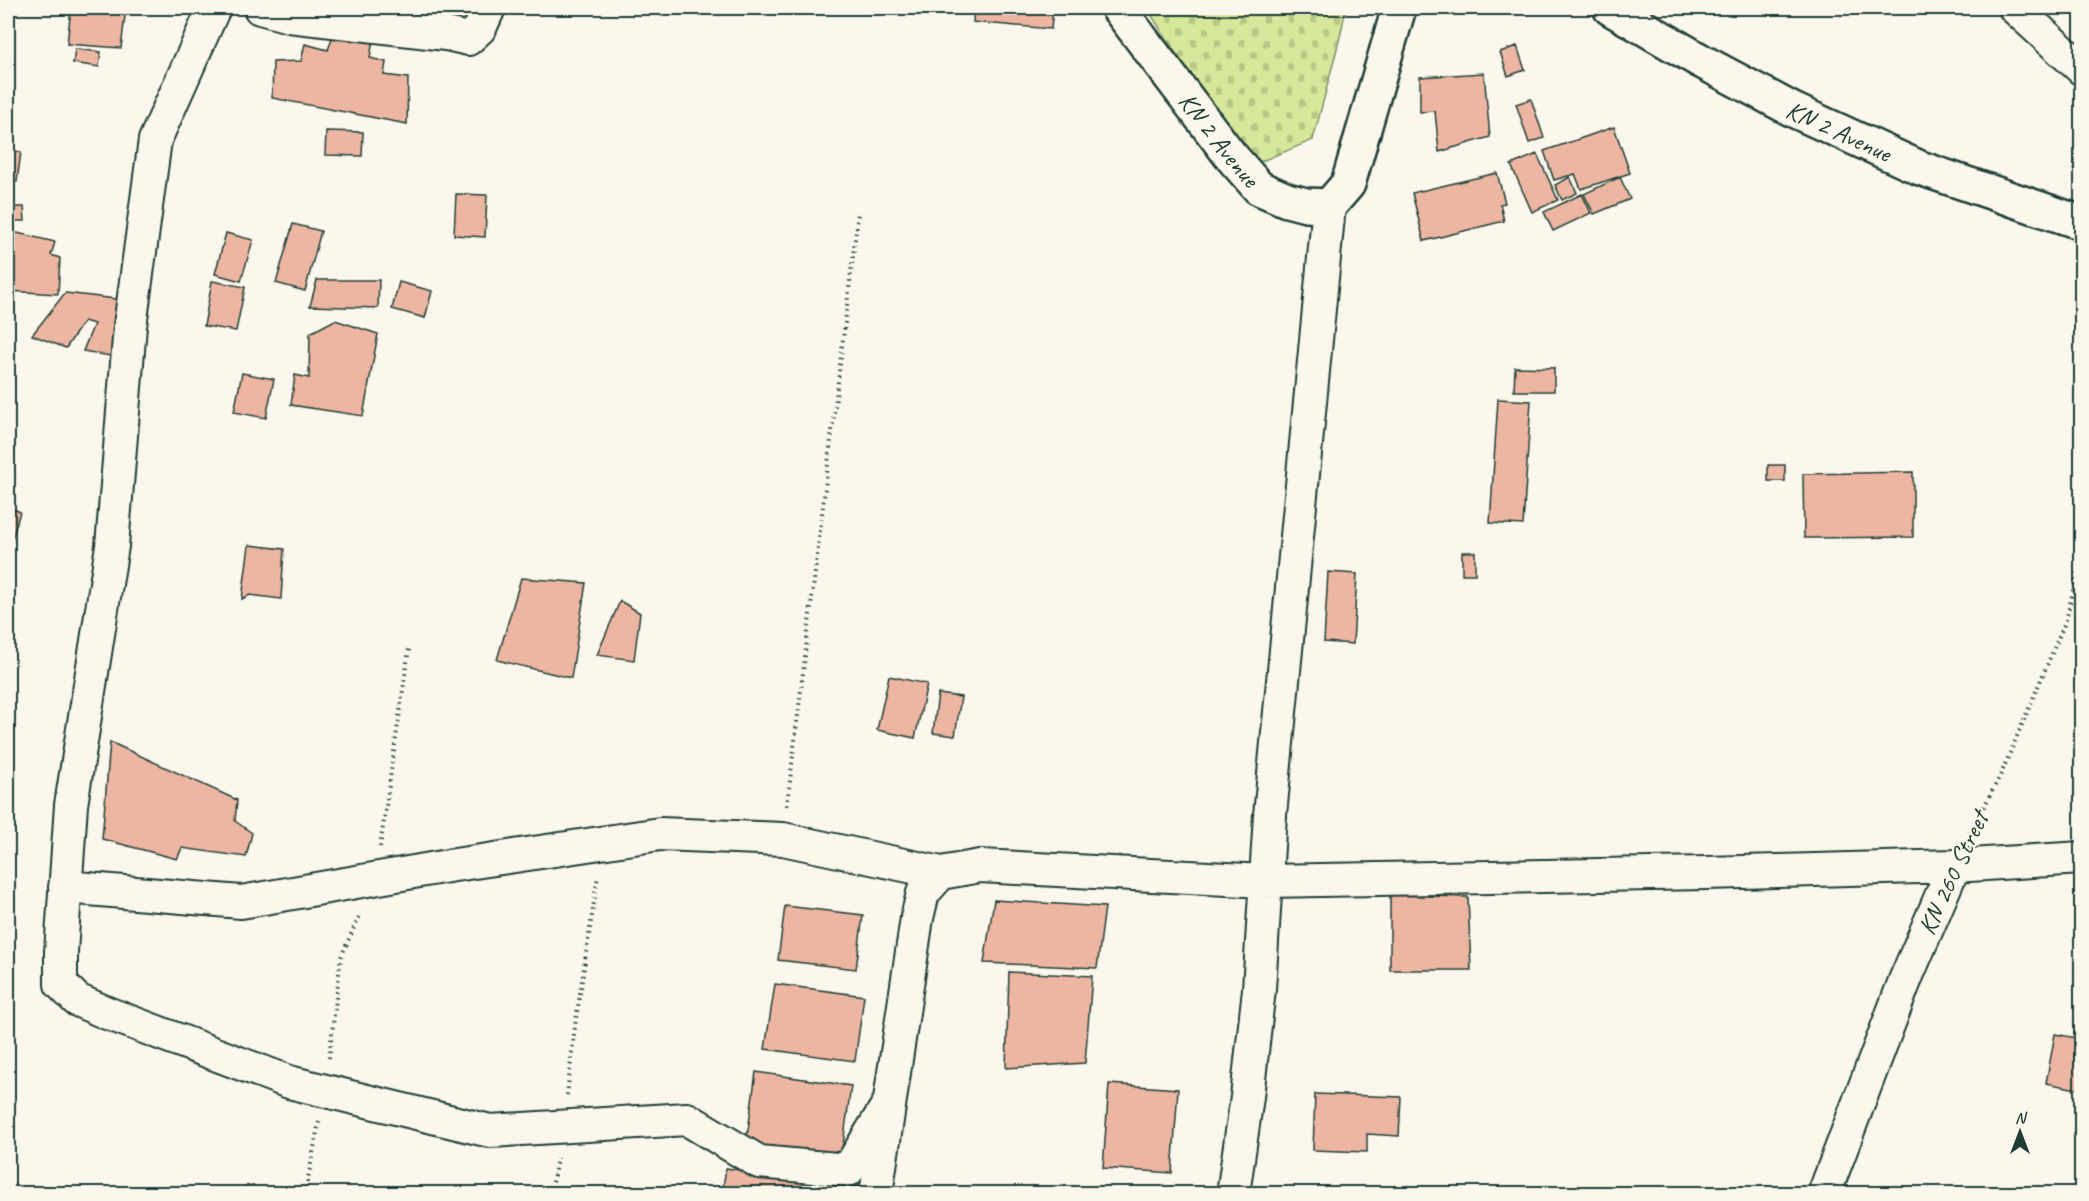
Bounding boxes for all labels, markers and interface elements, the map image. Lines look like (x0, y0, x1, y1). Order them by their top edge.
street label: KN 2 Avenue (1172, 86, 1268, 195)
street label: KN 2 Avenue (1781, 93, 1898, 170)
street label: KN 260 Street (1910, 803, 1997, 940)
north arrow (1990, 1102, 2050, 1162)
text: N (2015, 1108, 2028, 1128)

